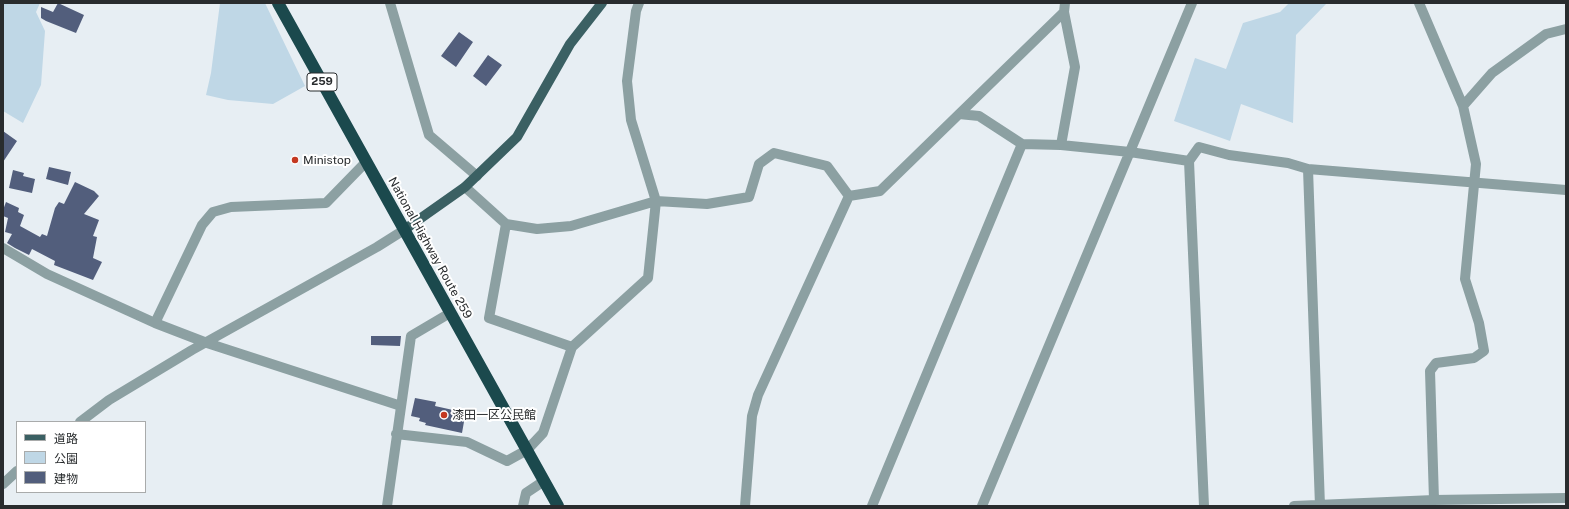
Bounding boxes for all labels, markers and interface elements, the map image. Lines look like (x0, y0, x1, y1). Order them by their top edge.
road number: 259 (307, 73, 337, 91)
place label: Ministop (303, 153, 351, 167)
marker: Ministop (290, 155, 300, 165)
street label: National Highway Route 259 (385, 175, 475, 321)
place label: 漆田一区公民館 (452, 408, 536, 422)
marker: 漆田一区公民館 (439, 410, 449, 420)
legend (16, 421, 146, 493)
text: 道路 (54, 432, 78, 446)
text: 公園 (54, 452, 78, 466)
text: 建物 (54, 472, 78, 486)

